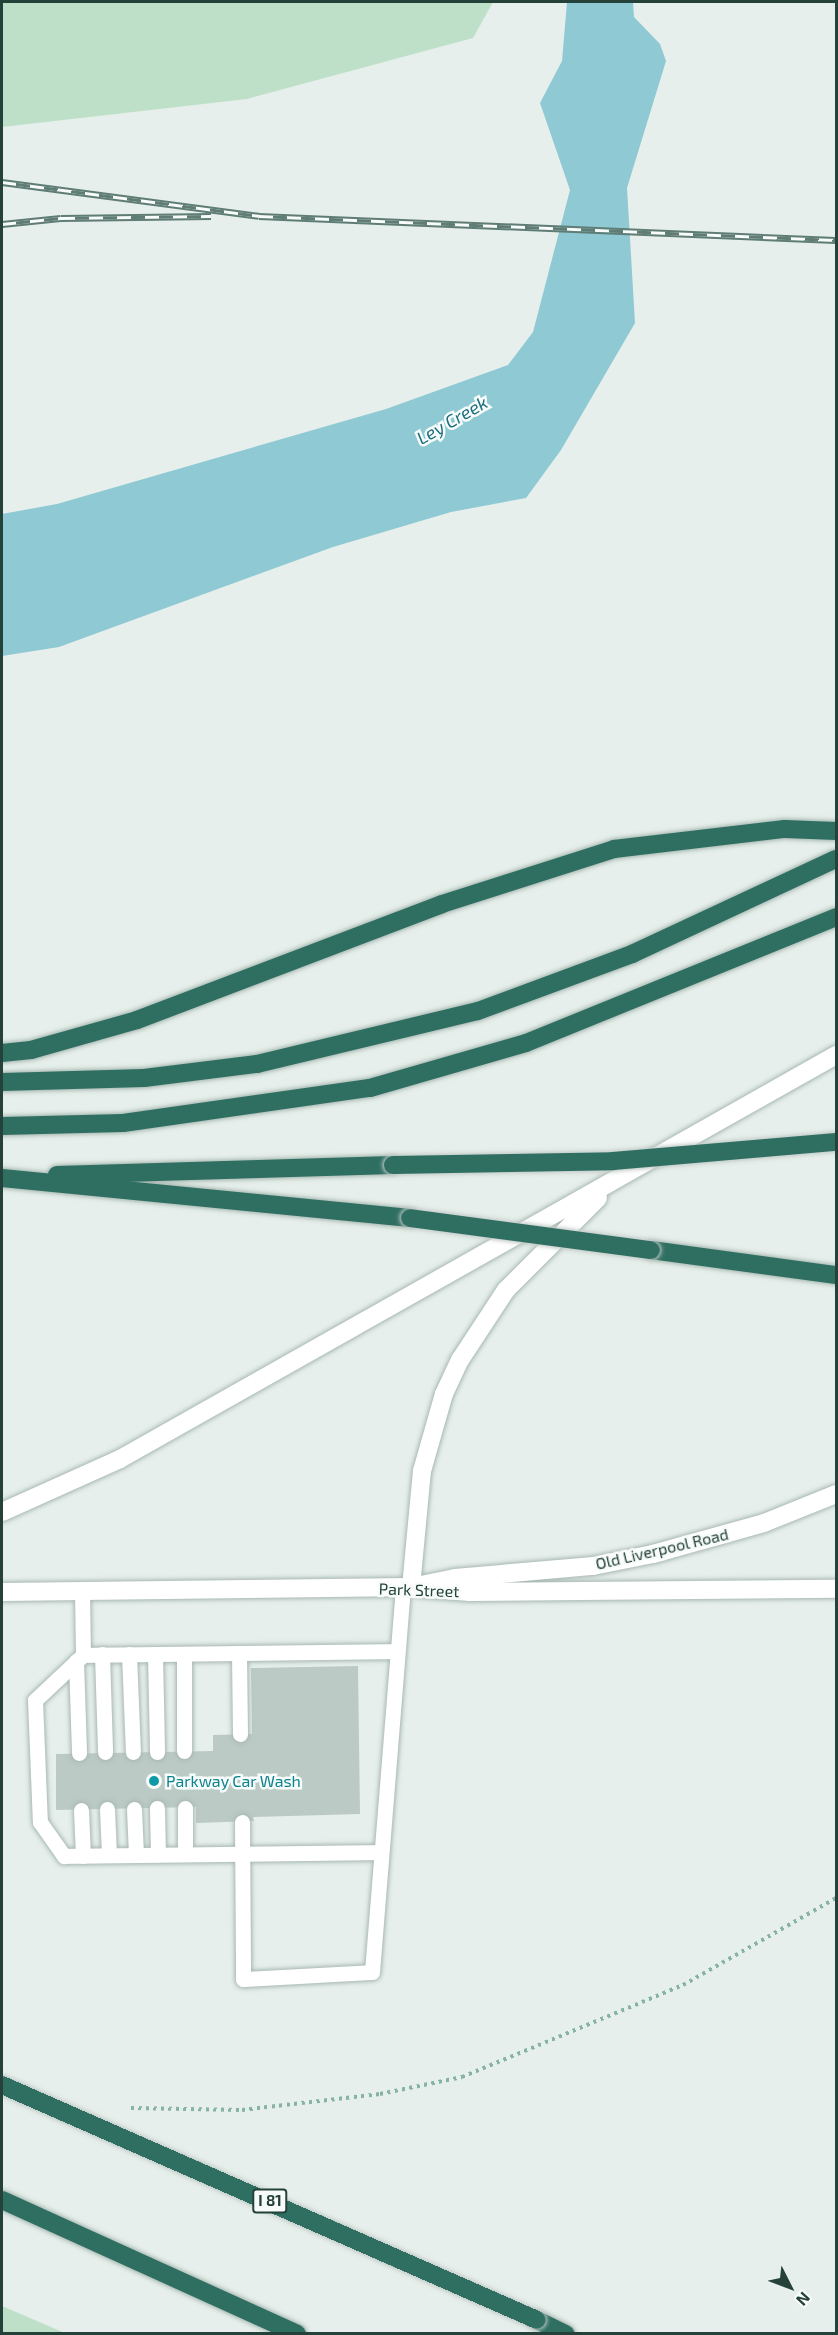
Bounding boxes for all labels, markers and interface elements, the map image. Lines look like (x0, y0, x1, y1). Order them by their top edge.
water label: Ley Creek (413, 391, 491, 449)
street label: Old Liverpool Road (593, 1524, 731, 1574)
street label: Park Street (378, 1579, 460, 1601)
place label: Parkway Car Wash (166, 1771, 302, 1791)
marker: Parkway Car Wash (147, 1774, 161, 1788)
road number: I 81 (252, 2189, 288, 2213)
north arrow (760, 2257, 820, 2317)
text: N (793, 2289, 815, 2310)

